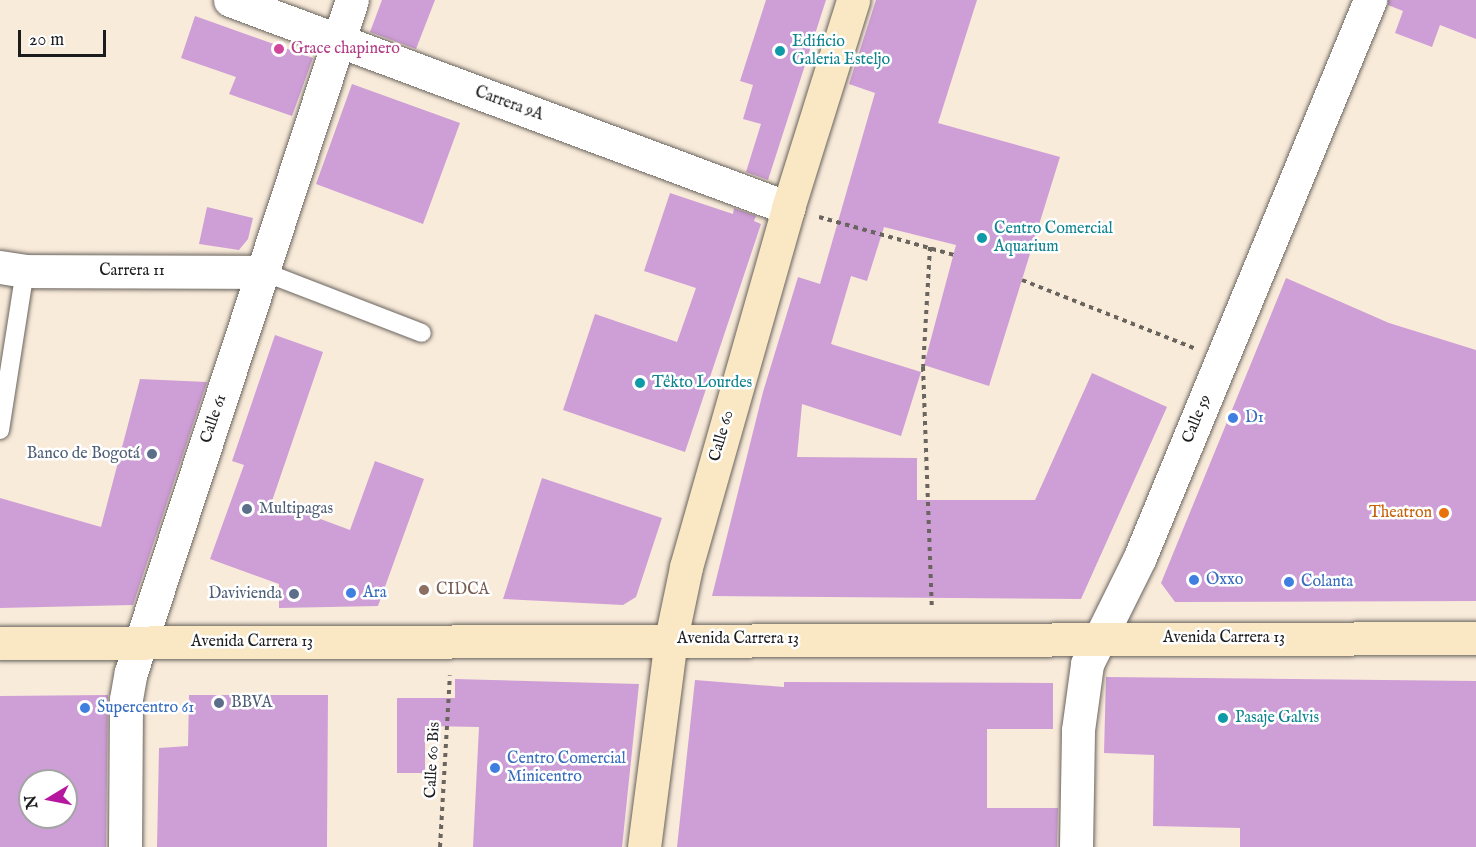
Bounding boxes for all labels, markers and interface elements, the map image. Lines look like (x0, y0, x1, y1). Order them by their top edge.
scale bar (21, 18, 110, 56)
text: 20 m (29, 29, 64, 52)
place label: Edificio Galeria Esteljo (792, 32, 890, 70)
place label: Grace chapinero (291, 39, 400, 59)
marker: Grace chapinero (272, 42, 286, 56)
marker: Edificio Galeria Esteljo (773, 44, 787, 58)
street label: Carrera 9A (472, 83, 546, 125)
place label: Centro Comercial Aquarium (994, 219, 1113, 257)
marker: Centro Comercial Aquarium (975, 231, 989, 245)
street label: Carrera 11 (99, 261, 165, 281)
place label: Têkto Lourdes (652, 373, 752, 393)
marker: Têkto Lourdes (633, 376, 647, 390)
street label: Calle 61 (197, 392, 231, 446)
street label: Calle 59 (1179, 392, 1215, 446)
street label: Calle 60 (706, 408, 738, 464)
place label: D1 (1245, 408, 1264, 428)
marker: D1 (1226, 411, 1240, 425)
place label: Banco de Bogotá (27, 444, 140, 464)
marker: Banco de Bogotá (145, 447, 159, 461)
place label: Multipagas (259, 499, 333, 519)
marker: Multipagas (240, 502, 254, 516)
place label: Theatron (1369, 503, 1432, 523)
marker: Theatron (1437, 506, 1451, 520)
place label: Oxxo (1206, 570, 1243, 590)
place label: Colanta (1301, 572, 1353, 592)
marker: Oxxo (1187, 573, 1201, 587)
marker: Colanta (1282, 575, 1296, 589)
place label: CIDCA (436, 580, 489, 600)
place label: Ara (363, 583, 387, 603)
marker: CIDCA (417, 583, 431, 597)
place label: Davivienda (209, 584, 282, 604)
marker: Ara (344, 586, 358, 600)
marker: Davivienda (287, 587, 301, 601)
street label: Avenida Carrera 13 (1163, 628, 1285, 648)
street label: Avenida Carrera 13 (677, 629, 799, 649)
street label: Avenida Carrera 13 (191, 632, 313, 652)
place label: BBVA (231, 693, 272, 713)
marker: BBVA (212, 696, 226, 710)
place label: Supercentro 61 (97, 698, 194, 718)
marker: Supercentro 61 (78, 701, 92, 715)
place label: Pasaje Galvis (1235, 708, 1319, 728)
marker: Pasaje Galvis (1216, 711, 1230, 725)
street label: Calle 60 Bis (421, 721, 445, 799)
place label: Centro Comercial Minicentro (507, 749, 626, 787)
marker: Centro Comercial Minicentro (488, 761, 502, 775)
north arrow (18, 769, 78, 829)
text: N (21, 793, 43, 810)

